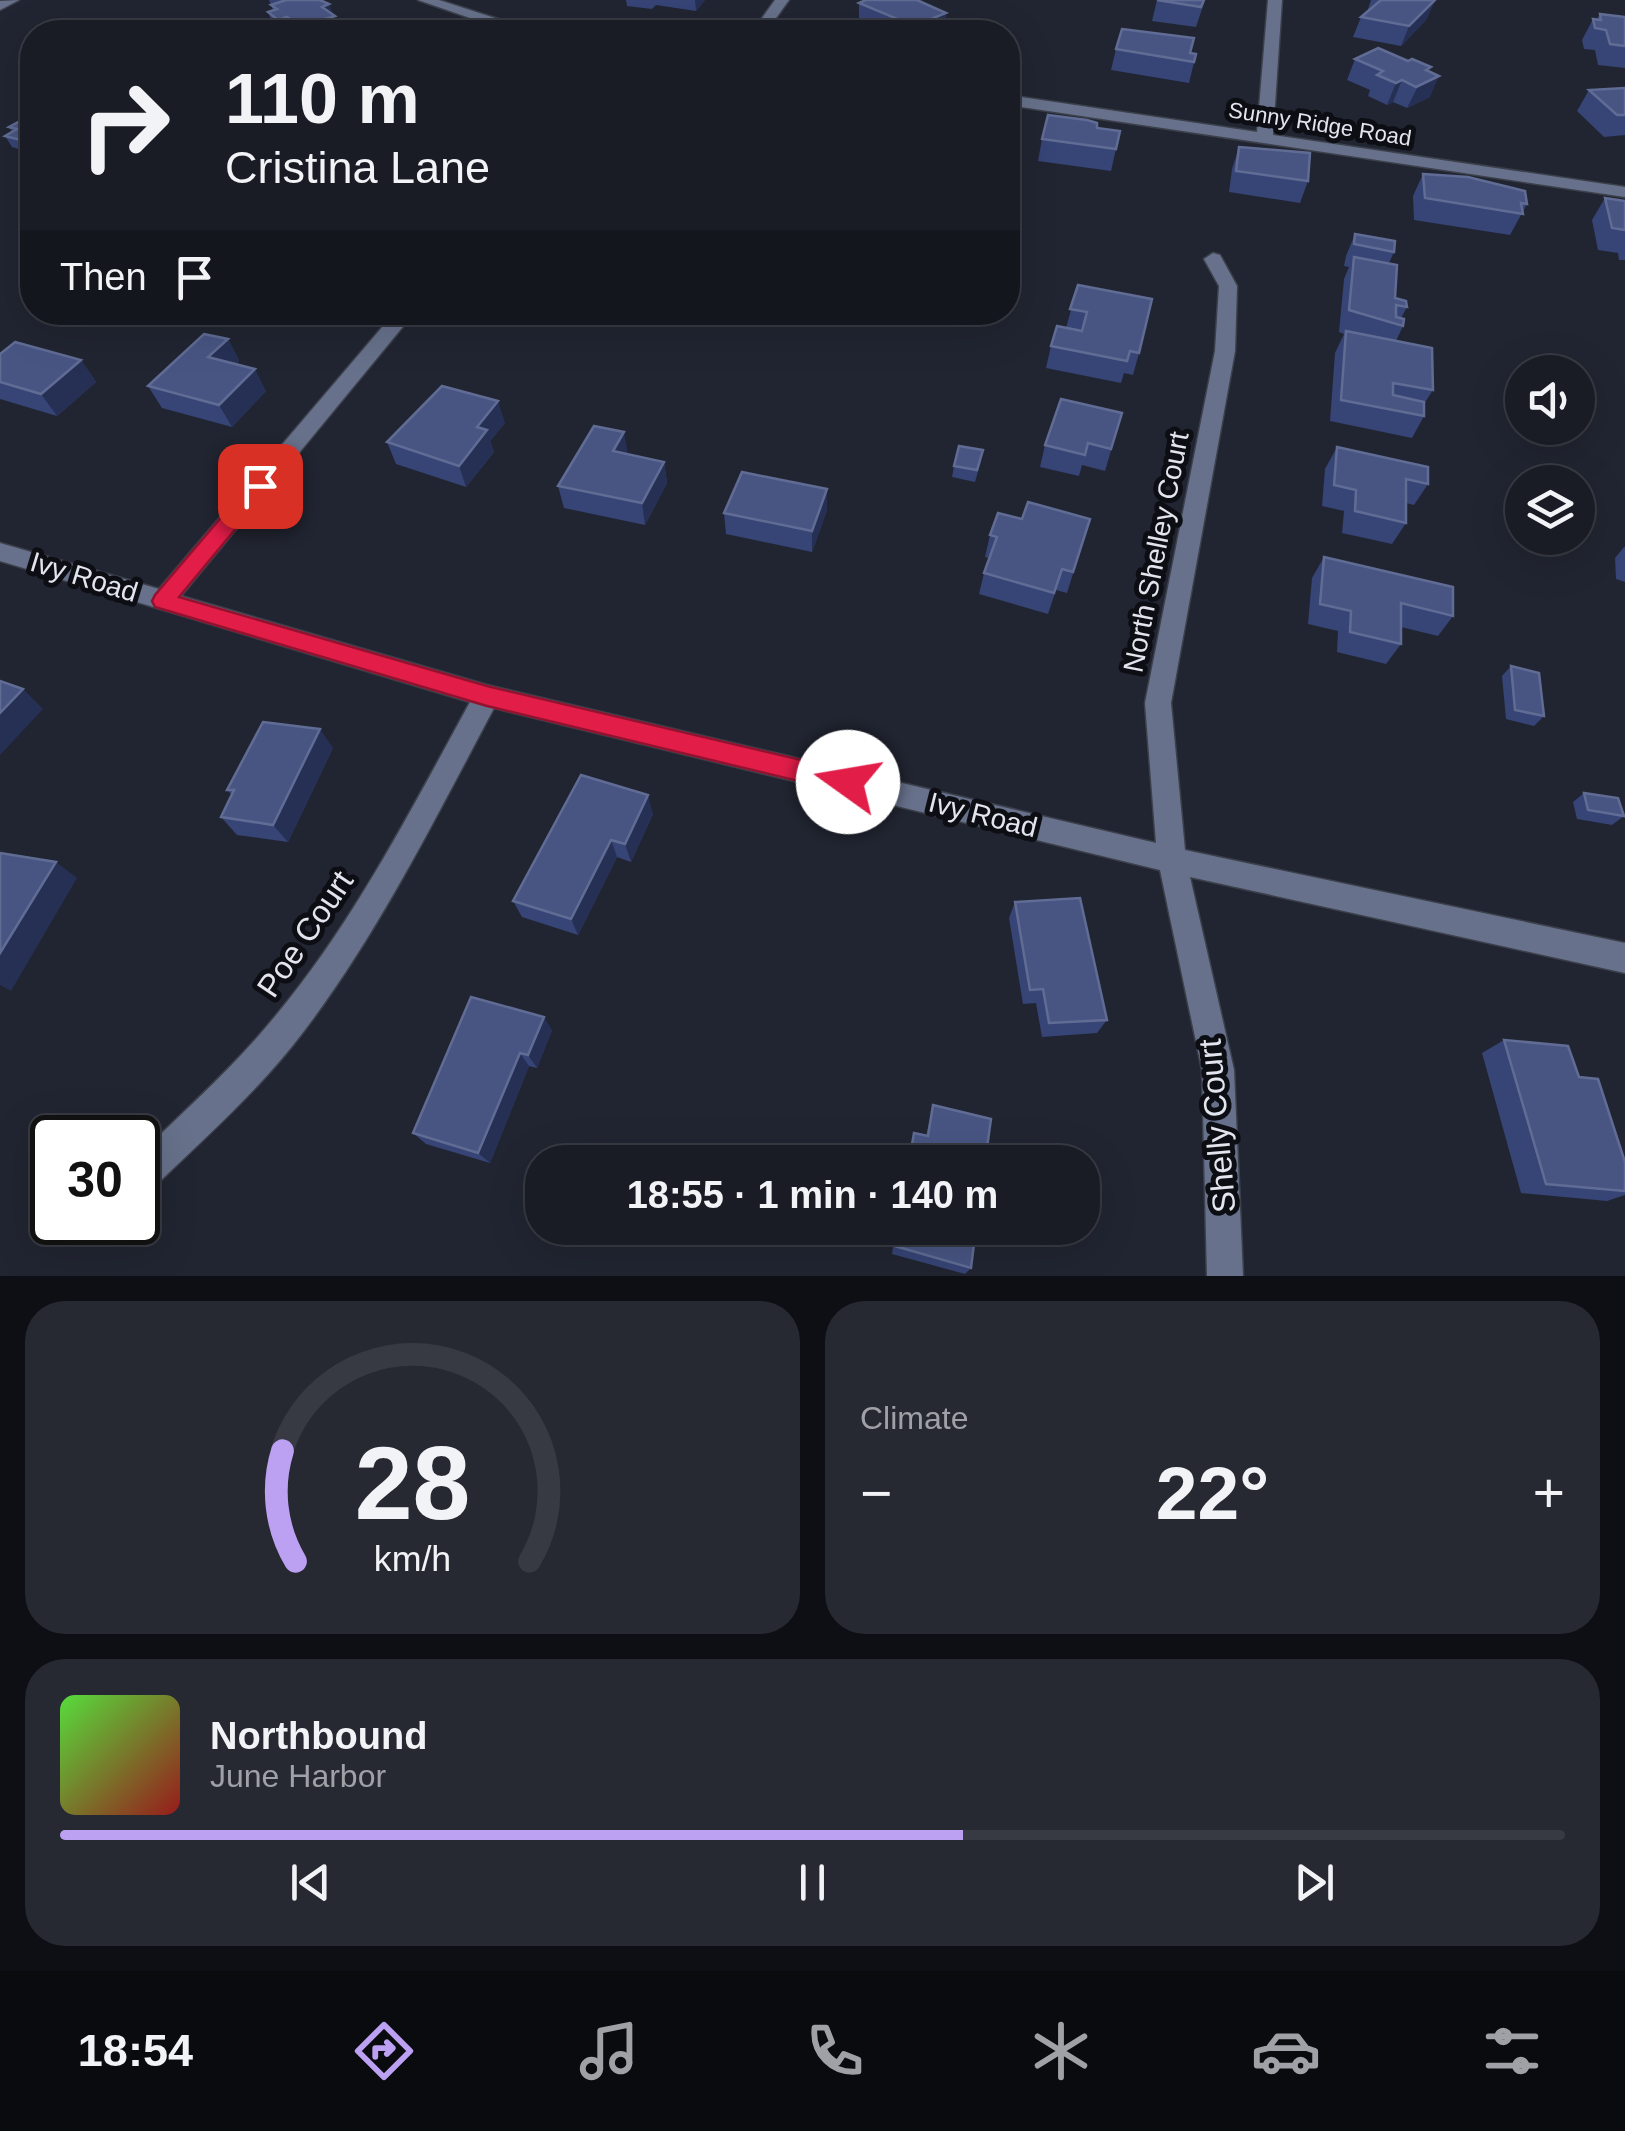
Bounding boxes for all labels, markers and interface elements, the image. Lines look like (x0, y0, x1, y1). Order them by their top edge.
icon: right (60, 60, 190, 190)
text: 110 m (225, 60, 420, 138)
street label: Sunny Ridge Road (1227, 97, 1413, 151)
text: Cristina Lane (225, 142, 490, 193)
icon: arrive (167, 250, 222, 305)
text: Then (60, 256, 147, 298)
map controls (1505, 355, 1595, 555)
button: sound (1505, 355, 1595, 445)
street label: North Shelley Court (1117, 429, 1195, 675)
pin (218, 444, 303, 529)
icon: arrive (233, 459, 288, 514)
button: layers (1505, 465, 1595, 555)
street label: Ivy Road (27, 546, 141, 608)
position arrow (796, 730, 900, 834)
street label: Ivy Road (926, 787, 1040, 843)
street label: Poe Court (250, 864, 360, 1004)
street label: Shelly Court (1191, 1038, 1243, 1214)
speed limit sign: 30 (30, 1115, 160, 1245)
text: 18:55 · 1 min · 140 m (627, 1174, 998, 1216)
text: Climate (860, 1400, 968, 1436)
text: 28 (355, 1425, 470, 1541)
text: 22° (1156, 1451, 1269, 1535)
text: − (860, 1462, 892, 1524)
text: + (1533, 1462, 1565, 1524)
text: km/h (374, 1539, 451, 1579)
text: Northbound (210, 1715, 427, 1757)
text: June Harbor (210, 1758, 386, 1794)
icon: previous (283, 1855, 338, 1910)
icon: pause (785, 1855, 840, 1910)
icon: next (1287, 1855, 1342, 1910)
icon: directions (349, 2016, 419, 2086)
icon: music (574, 2016, 644, 2086)
icon: phone (800, 2016, 870, 2086)
icon: climate (1026, 2016, 1096, 2086)
icon: car (1251, 2016, 1321, 2086)
icon: filters (1477, 2016, 1547, 2086)
text: 18:54 (78, 2025, 193, 2076)

